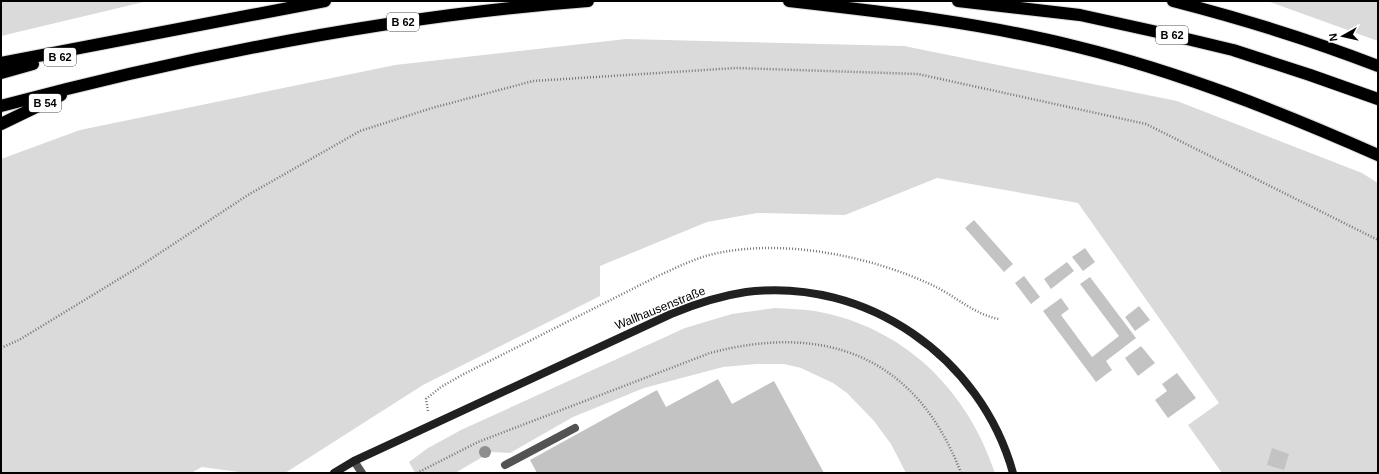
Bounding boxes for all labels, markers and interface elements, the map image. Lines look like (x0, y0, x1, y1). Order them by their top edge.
road number: B 62 (387, 13, 419, 31)
north arrow (1323, 16, 1363, 56)
road number: B 62 (1156, 26, 1188, 44)
text: N (1327, 33, 1340, 42)
road number: B 62 (44, 48, 76, 66)
road number: B 54 (29, 94, 61, 112)
street label: Wallhausenstraße (613, 283, 708, 333)

